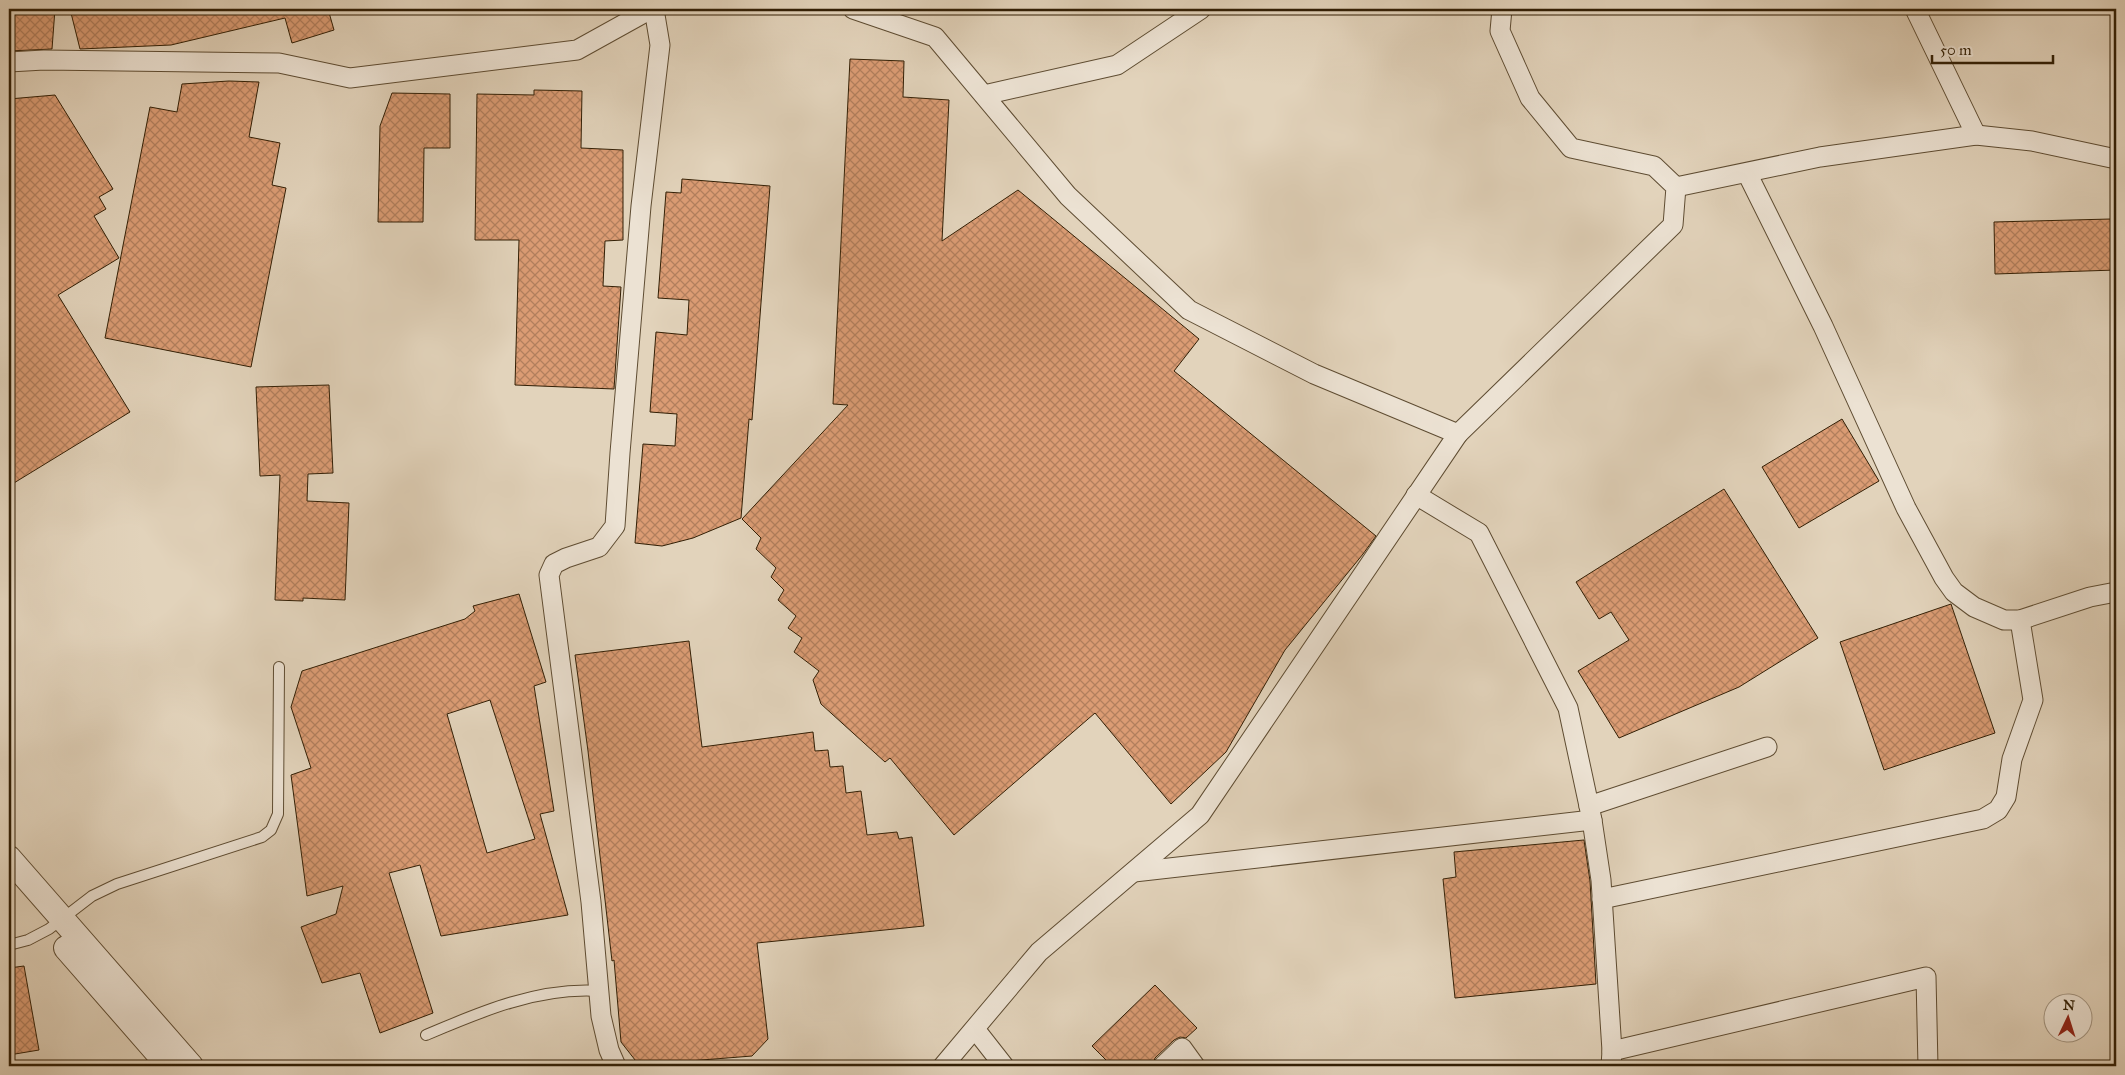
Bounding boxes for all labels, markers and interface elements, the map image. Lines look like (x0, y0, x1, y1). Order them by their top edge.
scale bar (1932, 32, 2054, 64)
text: 50 m (1940, 41, 1972, 59)
north arrow (2042, 992, 2092, 1042)
text: N (2062, 997, 2076, 1014)

